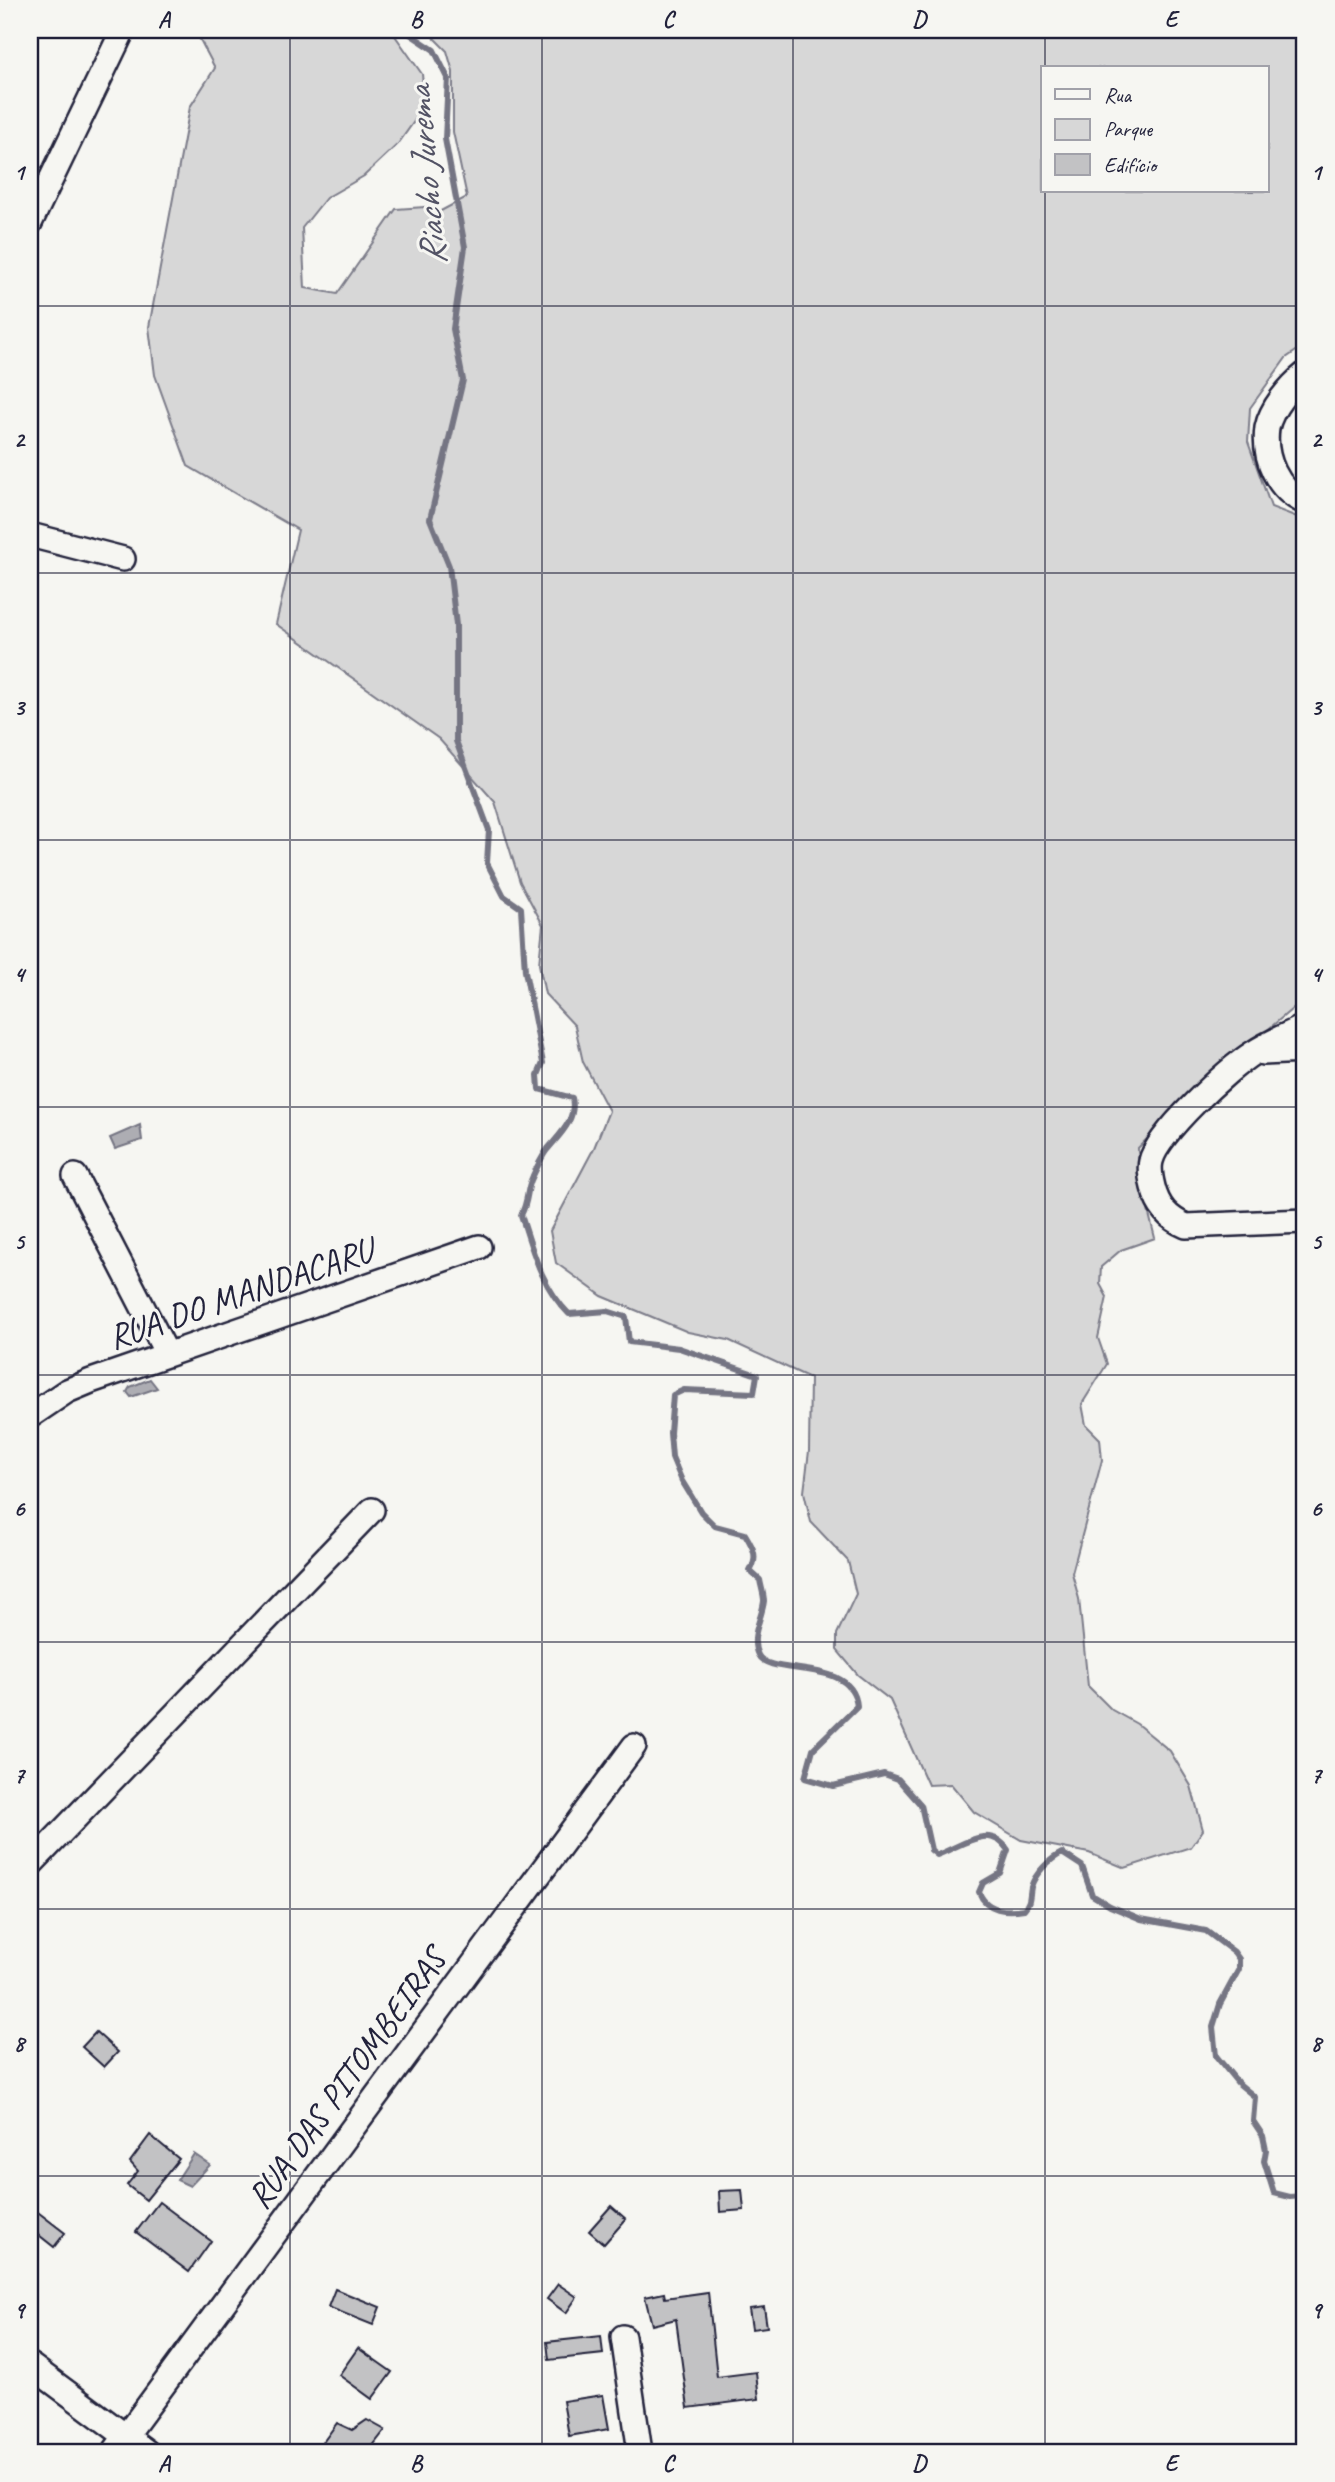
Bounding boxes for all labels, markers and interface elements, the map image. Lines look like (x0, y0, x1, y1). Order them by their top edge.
text: A (158, 5, 172, 34)
text: B (410, 5, 424, 34)
text: C (663, 5, 677, 34)
text: D (912, 5, 928, 34)
text: E (1165, 5, 1181, 34)
legend (1041, 66, 1268, 192)
water label: Riacho Jurema (394, 81, 457, 267)
text: Rua (1104, 82, 1132, 108)
text: Parque (1104, 116, 1153, 142)
text: Edifício (1104, 152, 1159, 178)
text: 1 (14, 158, 27, 187)
text: 1 (1311, 158, 1324, 187)
text: 2 (14, 425, 27, 454)
text: 2 (1311, 425, 1324, 454)
text: 3 (14, 693, 27, 722)
text: 3 (1311, 693, 1324, 722)
text: 4 (14, 960, 27, 989)
text: 4 (1311, 960, 1324, 989)
street label: RUA DO MANDACARU (102, 1225, 384, 1360)
text: 5 (14, 1227, 26, 1256)
text: 5 (1311, 1227, 1323, 1256)
text: 6 (14, 1494, 27, 1523)
text: 6 (1311, 1494, 1324, 1523)
text: 7 (14, 1761, 27, 1790)
text: 7 (1311, 1761, 1324, 1790)
street label: RUA DAS PITOMBEIRAS (237, 1935, 459, 2217)
text: 8 (14, 2029, 27, 2058)
text: 8 (1311, 2029, 1324, 2058)
text: 9 (14, 2296, 27, 2325)
text: 9 (1311, 2296, 1324, 2325)
text: A (158, 2449, 172, 2478)
text: B (410, 2449, 424, 2478)
text: C (663, 2449, 677, 2478)
text: D (912, 2449, 928, 2478)
text: E (1165, 2449, 1181, 2478)

